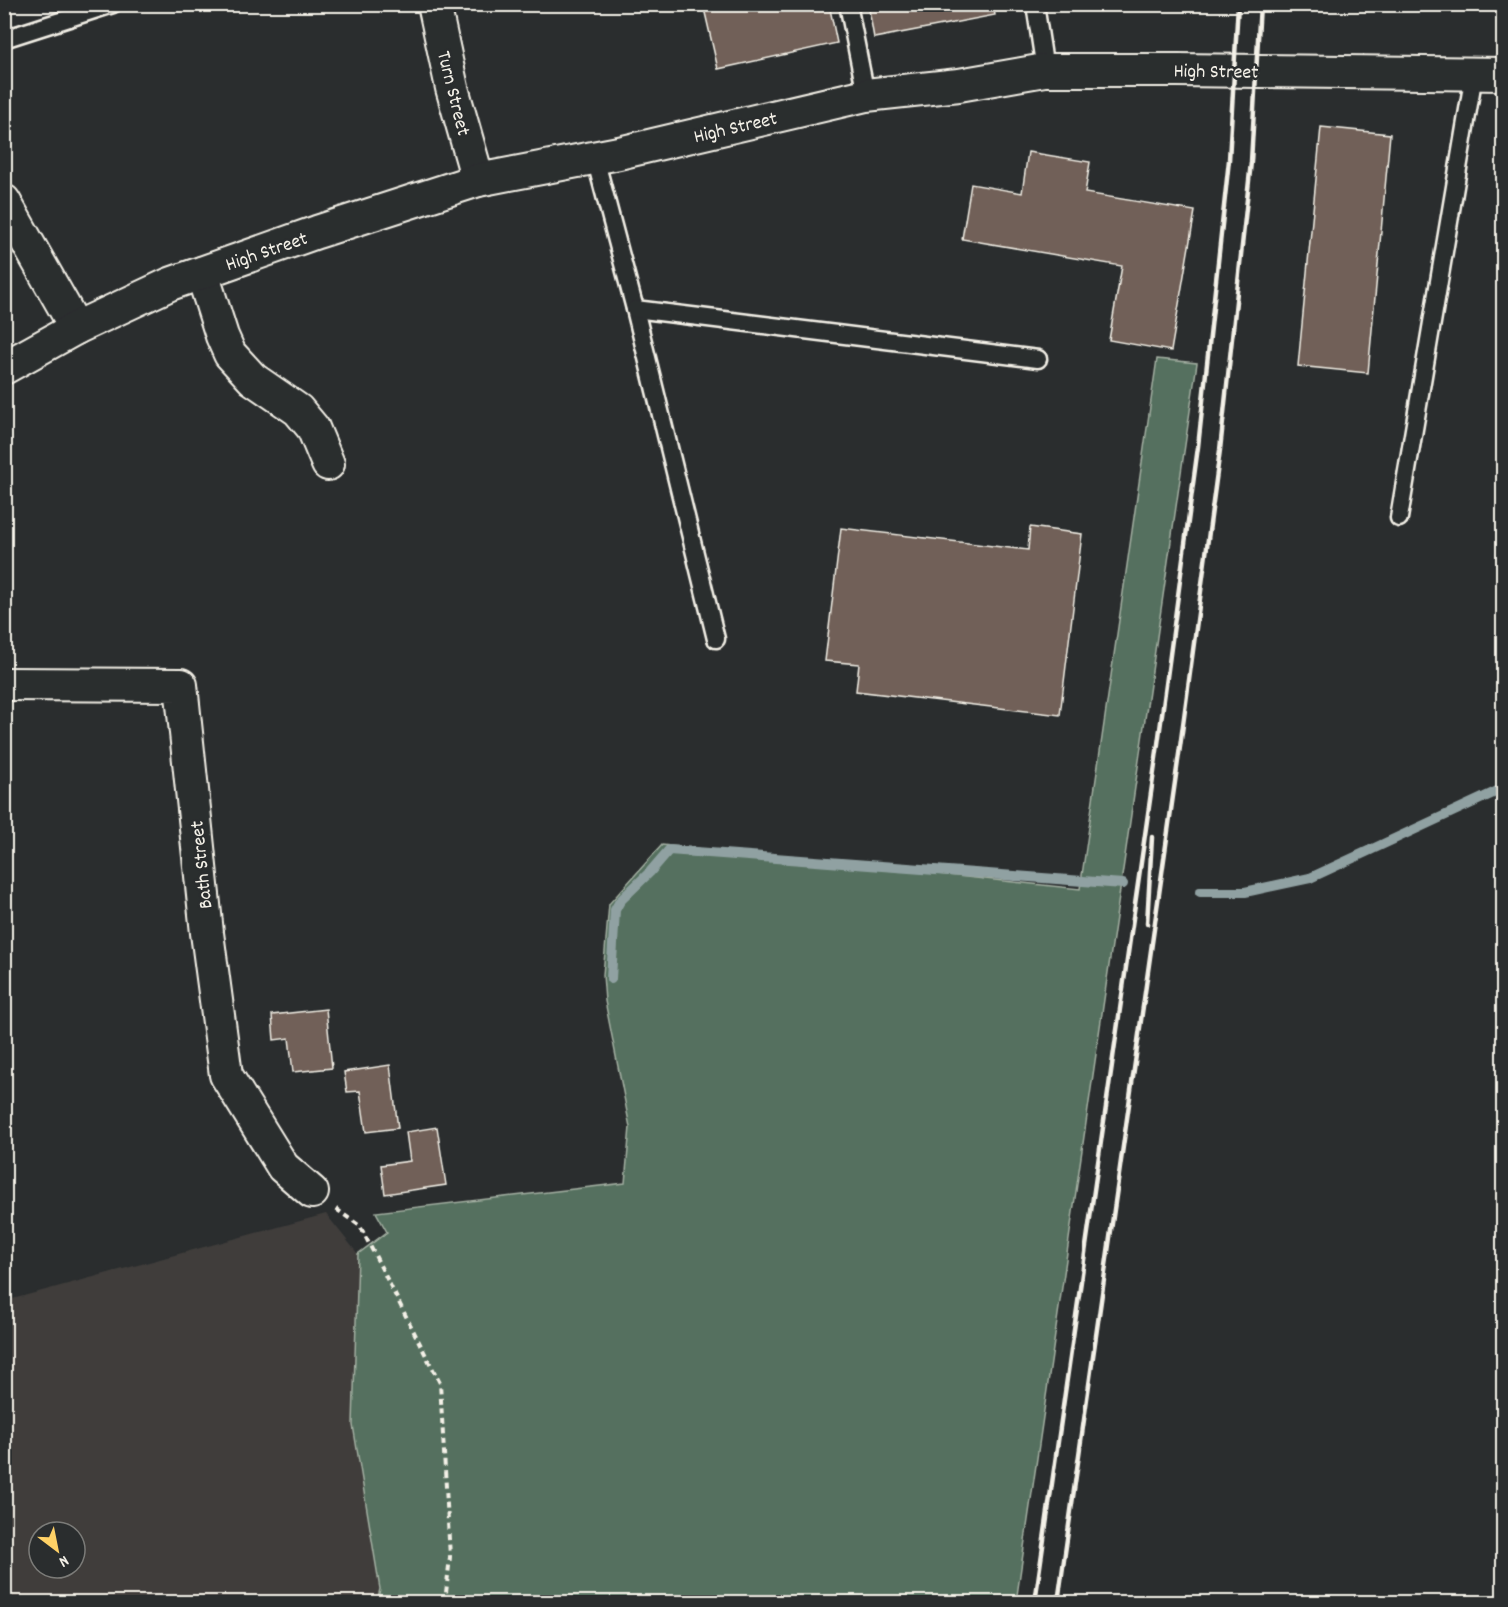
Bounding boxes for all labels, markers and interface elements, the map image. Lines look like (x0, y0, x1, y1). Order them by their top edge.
street label: Turn Street (428, 48, 476, 139)
street label: High Street (1173, 58, 1259, 88)
street label: High Street (691, 106, 780, 152)
street label: High Street (222, 226, 312, 280)
street label: Bath Street (184, 819, 222, 910)
north arrow (27, 1520, 87, 1580)
text: N (54, 1549, 73, 1572)

